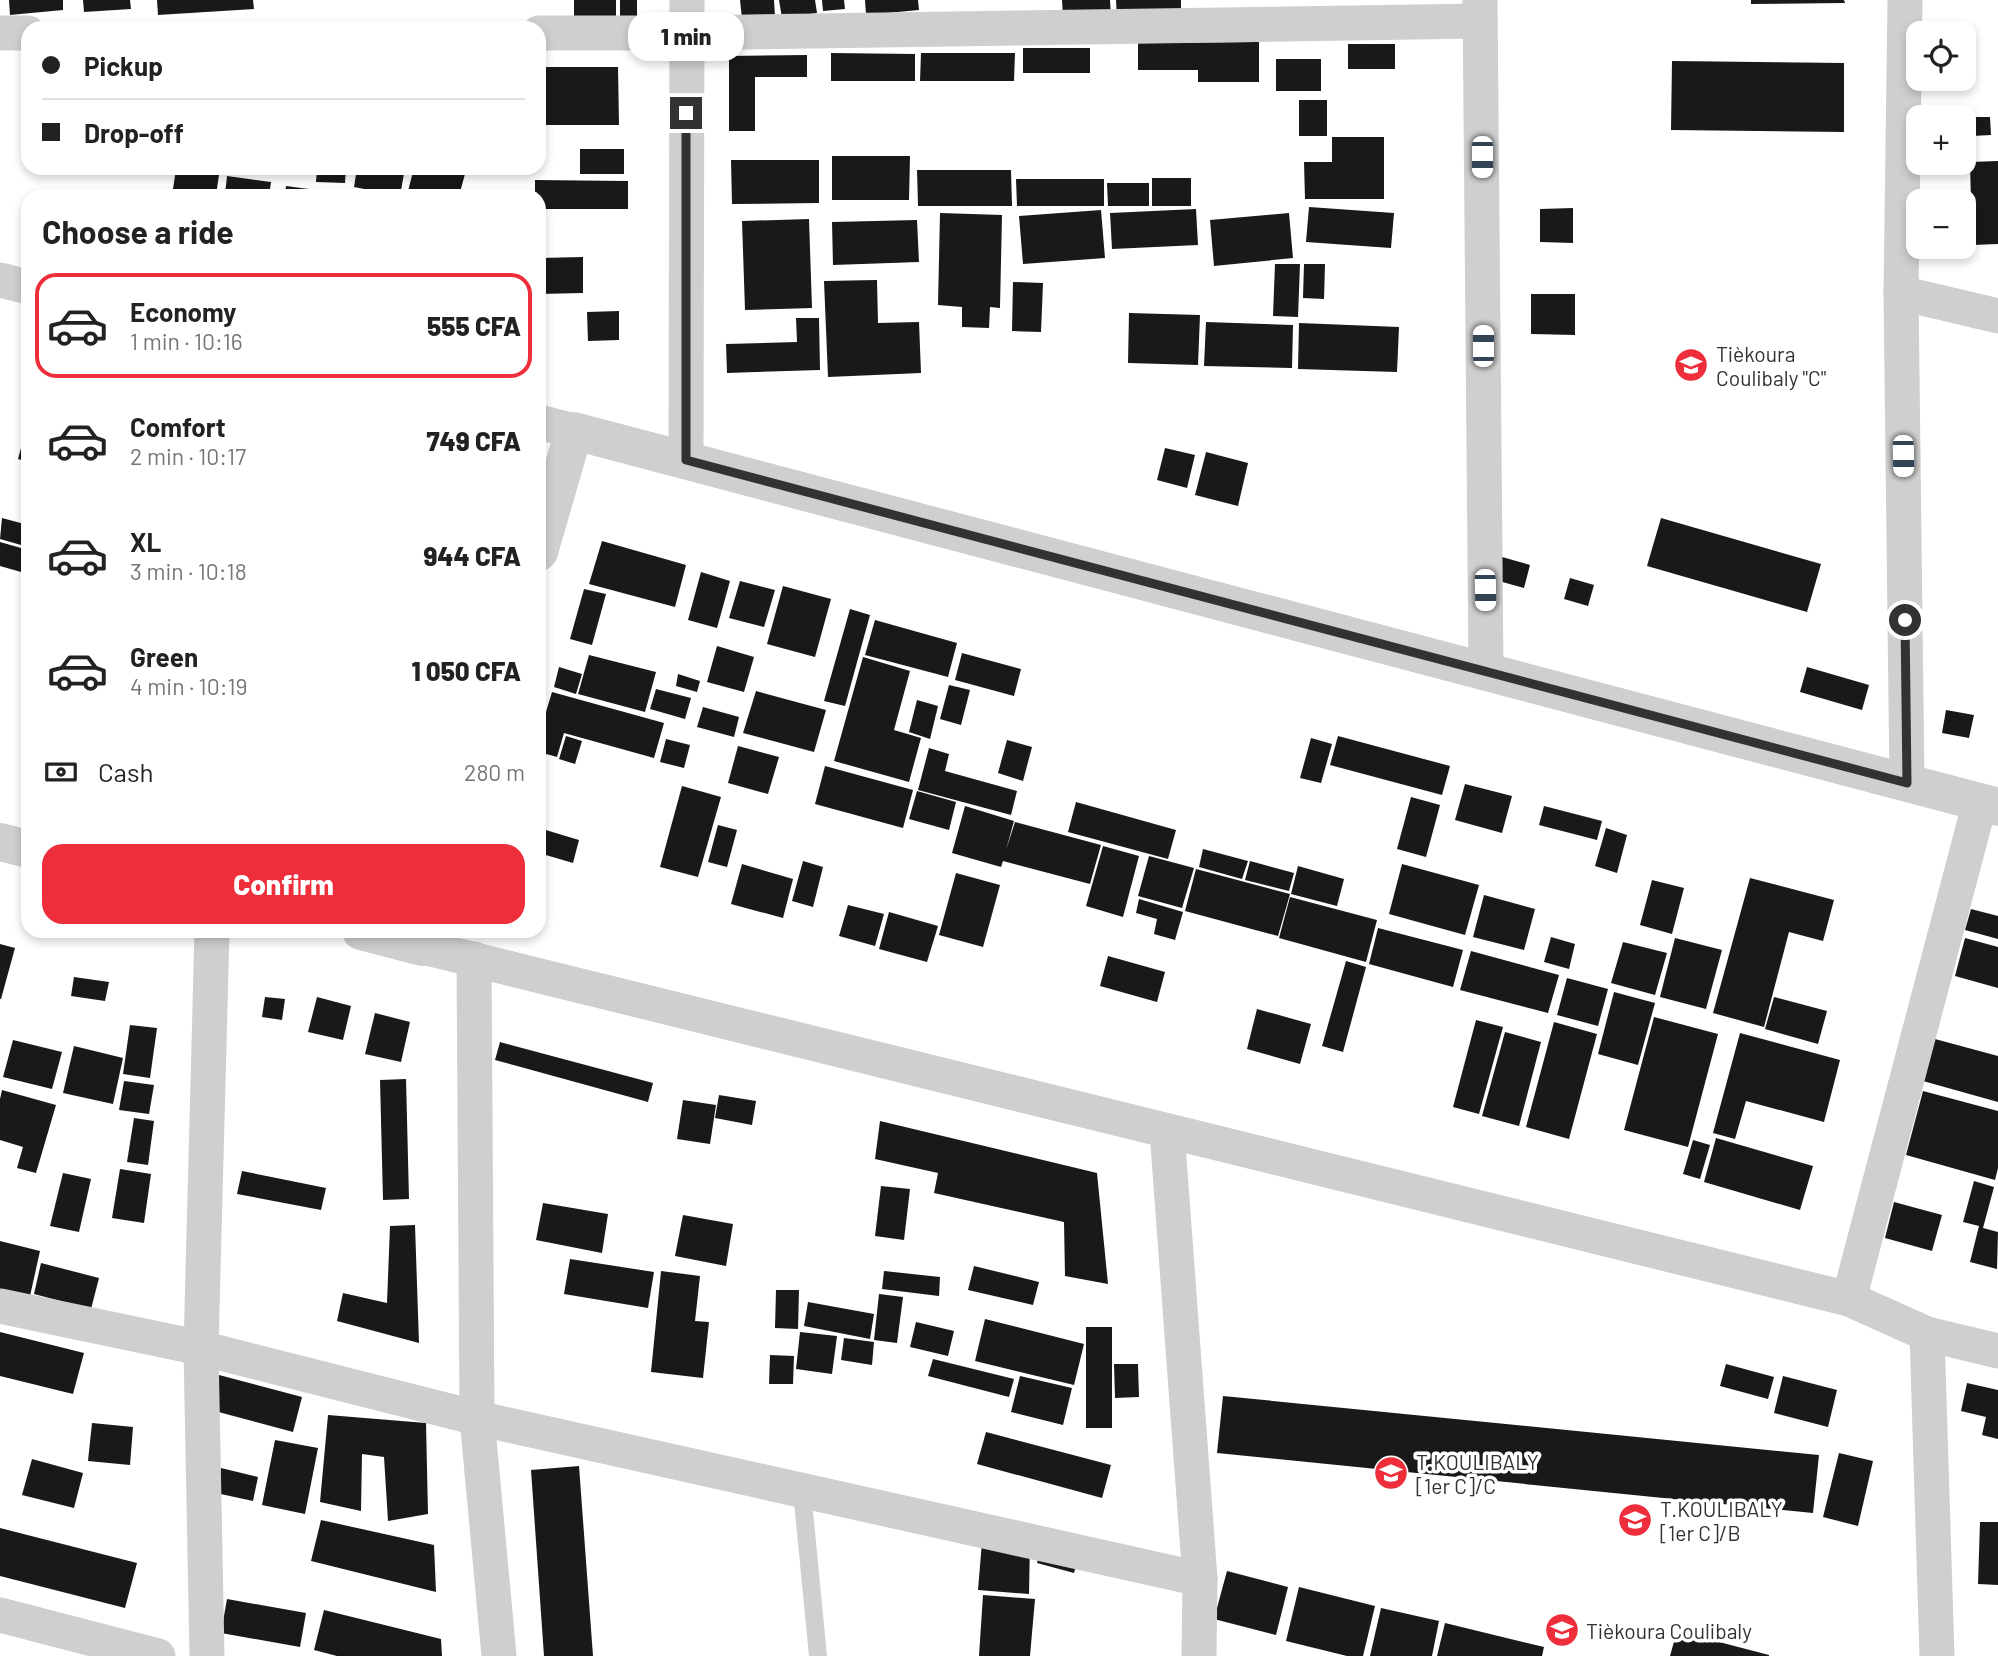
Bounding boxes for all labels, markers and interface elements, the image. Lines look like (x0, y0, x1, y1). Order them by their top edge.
callout: 1 min (628, 11, 744, 60)
map controls (1906, 21, 1976, 259)
button: locate (1906, 21, 1976, 91)
text: 1 min (661, 22, 711, 50)
text: Pickup (84, 50, 163, 81)
route end (670, 97, 702, 129)
button: + (1906, 105, 1976, 175)
text: Drop-off (84, 117, 184, 148)
car (1472, 136, 1493, 178)
button: − (1906, 189, 1976, 259)
text: Choose a ride (42, 212, 234, 250)
icon: car (46, 294, 109, 357)
text: Economy (130, 296, 236, 327)
text: 555 CFA (427, 310, 521, 341)
car (1473, 325, 1494, 367)
text: 1 min · 10:16 (130, 327, 243, 355)
place label: Tièkoura Coulibaly "C" (1716, 341, 1826, 390)
school or university icon: Tièkoura Coulibaly "C" (1672, 346, 1710, 384)
icon: car (46, 409, 109, 472)
text: Comfort (130, 411, 226, 442)
text: 749 CFA (427, 425, 521, 456)
car (1893, 435, 1914, 477)
text: 2 min · 10:17 (130, 442, 246, 470)
icon: car (46, 524, 109, 587)
text: XL (130, 526, 161, 557)
text: 944 CFA (423, 540, 521, 571)
text: 3 min · 10:18 (130, 557, 247, 585)
car (1475, 569, 1496, 611)
route start (1889, 604, 1921, 636)
icon: car (46, 639, 109, 702)
text: Green (130, 641, 198, 672)
text: 1 050 CFA (411, 655, 521, 686)
text: 4 min · 10:19 (130, 672, 247, 700)
icon: cash (42, 753, 80, 791)
text: Cash (98, 756, 153, 787)
text: 280 m (464, 758, 525, 786)
button: Confirm (42, 844, 525, 924)
place label: T.KOULIBALY [1er C]/C (1416, 1449, 1539, 1498)
school or university icon: T.KOULIBALY [1er C]/C (1372, 1454, 1410, 1492)
place label: T.KOULIBALY [1er C]/B (1660, 1496, 1783, 1545)
school or university icon: T.KOULIBALY [1er C]/B (1616, 1501, 1654, 1539)
school or university icon: Tièkoura Coulibaly (1543, 1611, 1581, 1649)
place label: Tièkoura Coulibaly (1586, 1618, 1752, 1643)

